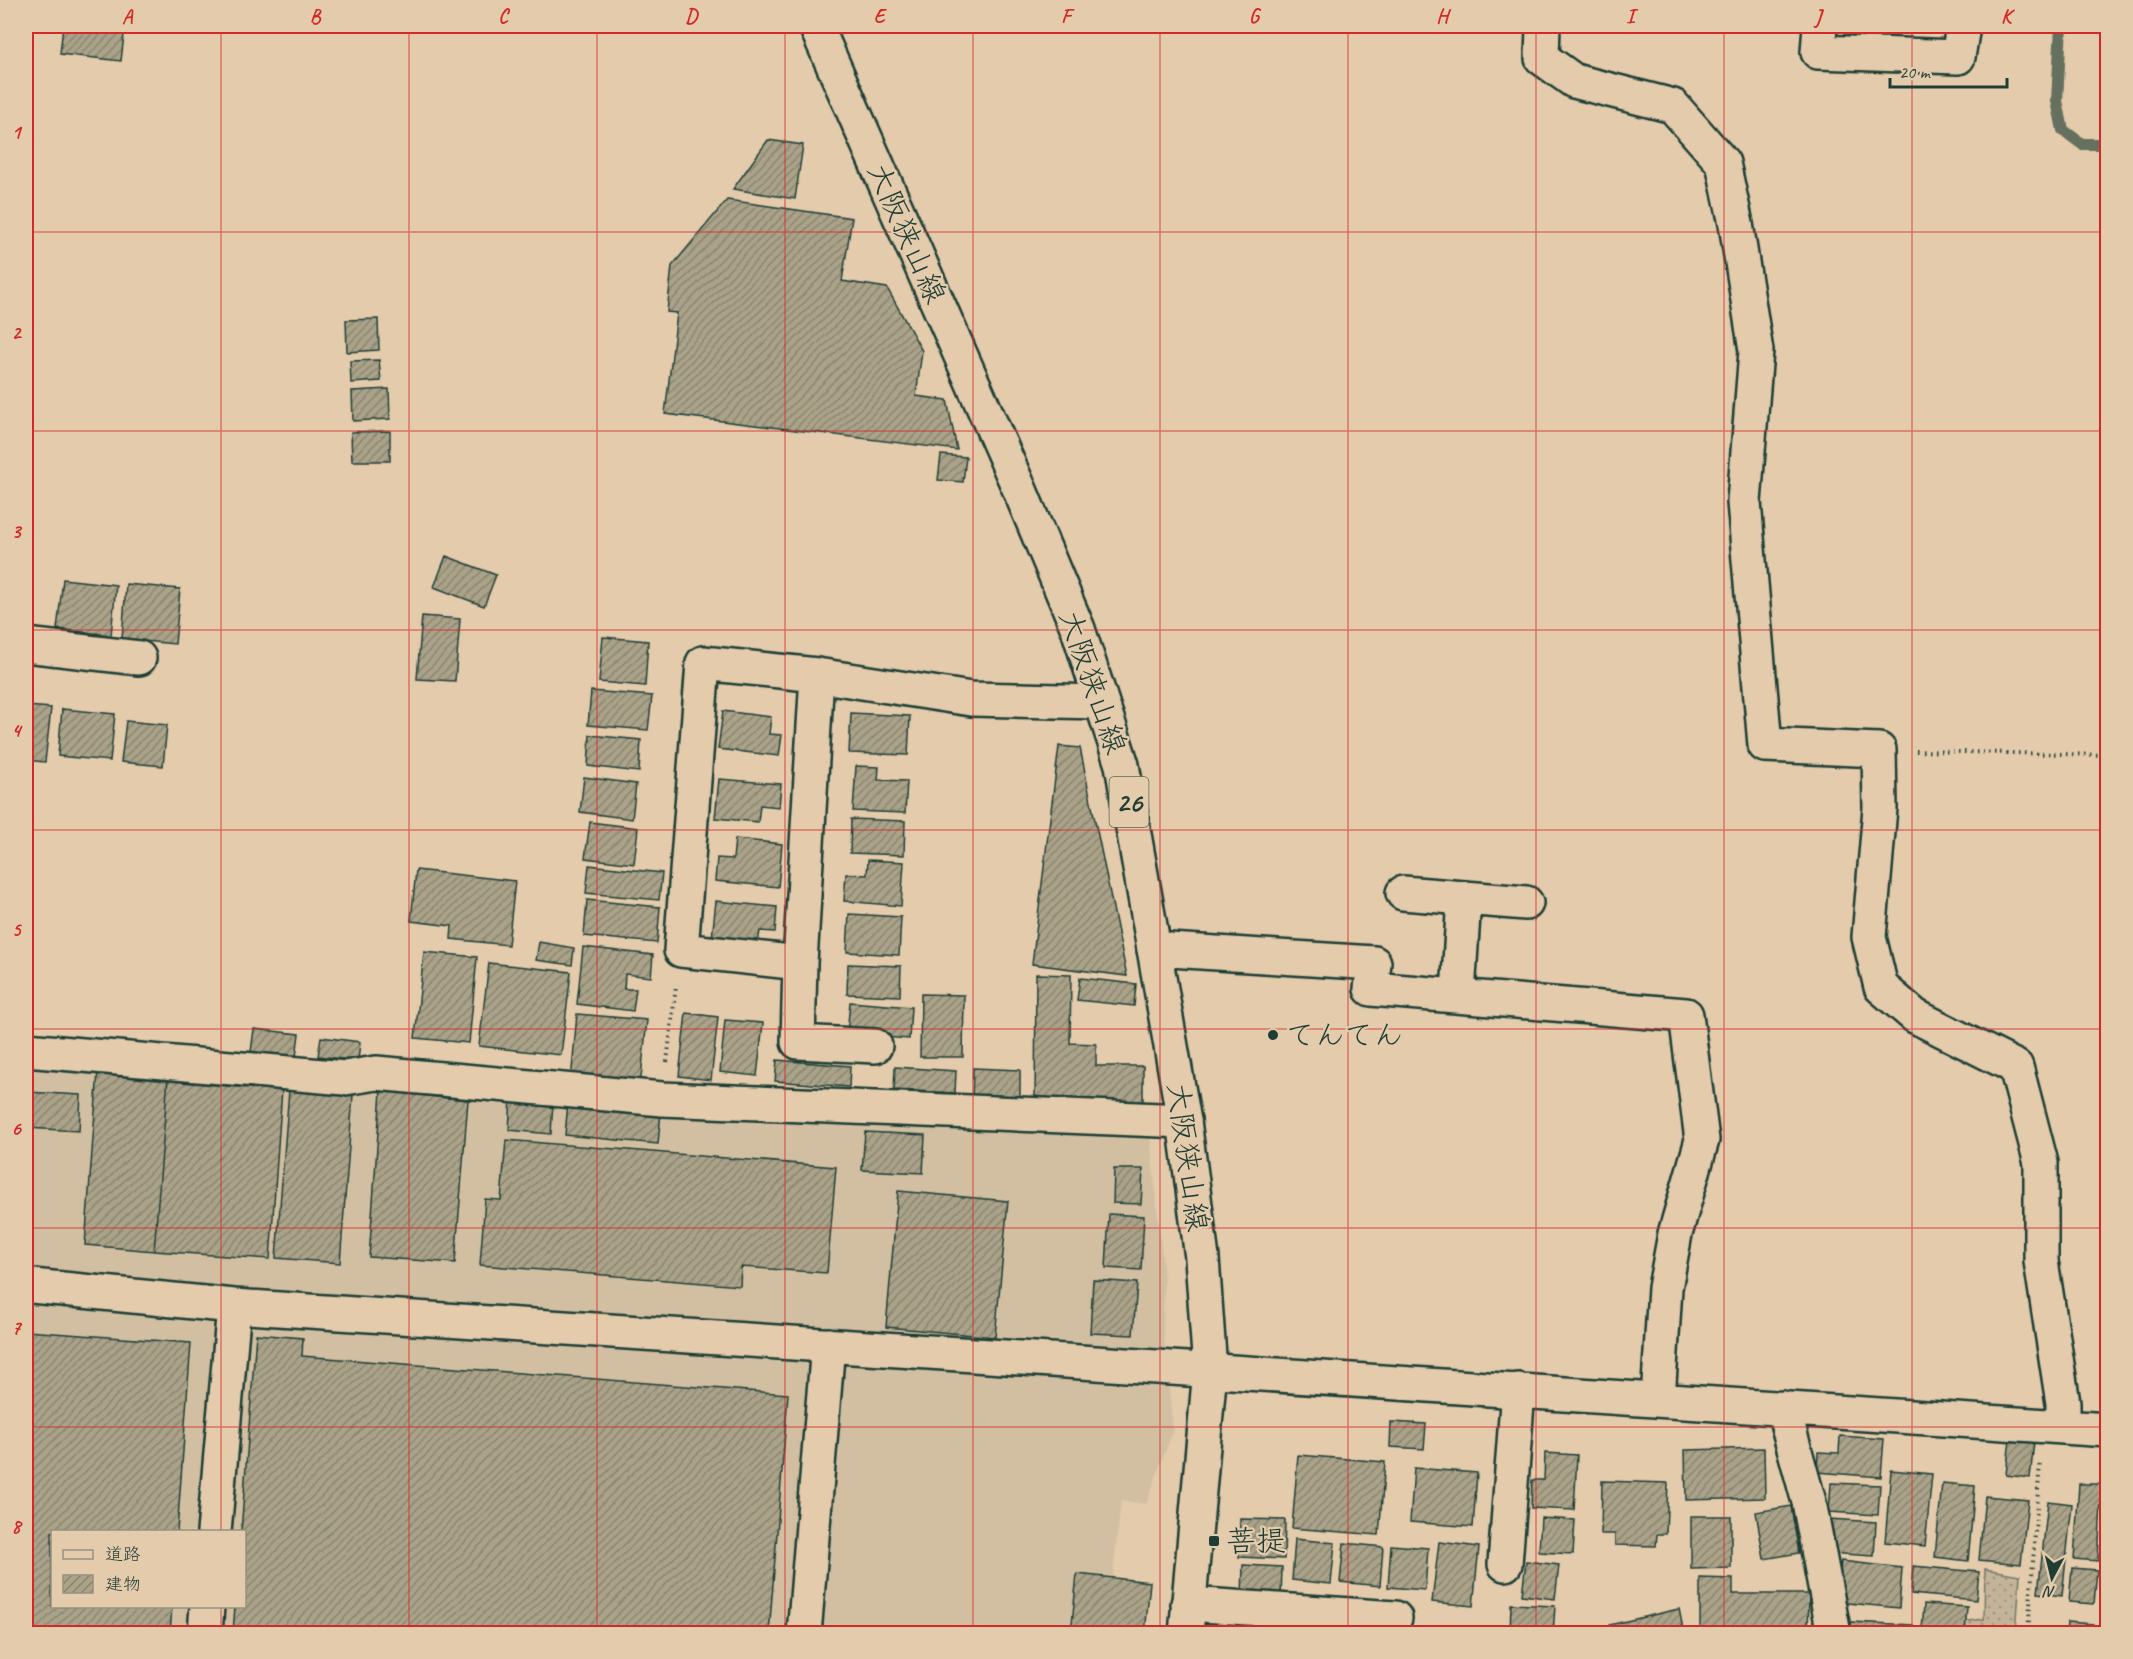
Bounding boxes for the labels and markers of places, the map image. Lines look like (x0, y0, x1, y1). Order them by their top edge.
place label: てんてん (1285, 1016, 1404, 1054)
marker: てんてん (1266, 1028, 1280, 1042)
place label: 菩提 (1226, 1522, 1286, 1560)
marker: 菩提 (1207, 1534, 1221, 1548)

